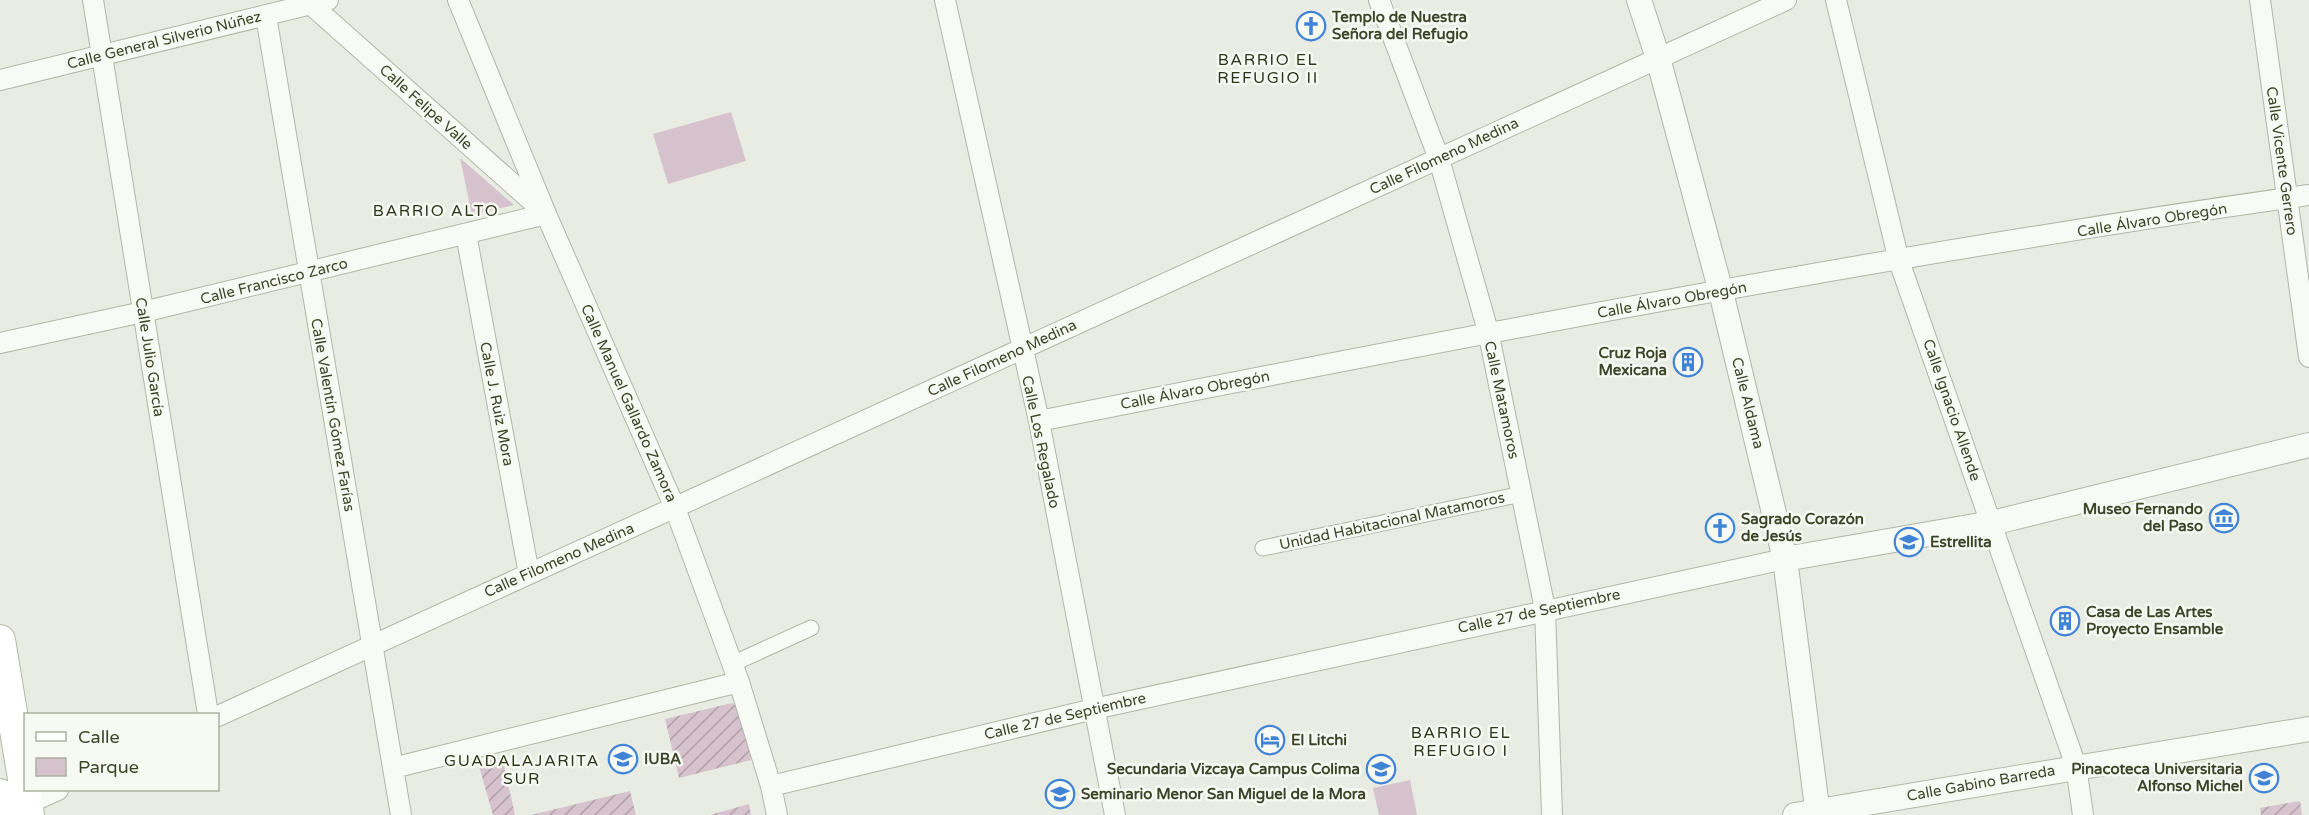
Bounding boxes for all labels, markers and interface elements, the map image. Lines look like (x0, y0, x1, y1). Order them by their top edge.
street label: Calle General Silverio Núñez (65, 7, 263, 73)
place label: Templo de Nuestra Señora del Refugio (1331, 8, 1468, 44)
church icon: Templo de Nuestra Señora del Refugio (1295, 10, 1327, 42)
district label: BARRIO EL REFUGIO II (1217, 50, 1319, 88)
street label: Calle Felipe Valle (376, 60, 476, 154)
street label: Calle Vicente Gerrero (2263, 85, 2301, 237)
street label: Calle Filomeno Medina (1367, 114, 1521, 198)
street label: Calle Álvaro Obregón (2076, 199, 2228, 241)
district label: BARRIO ALTO (373, 201, 499, 221)
street label: Calle Francisco Zarco (198, 254, 350, 308)
street label: Calle Álvaro Obregón (1596, 278, 1748, 322)
street label: Calle Julio García (132, 296, 168, 418)
street label: Calle Manuel Gallardo Zamora (577, 301, 681, 505)
street label: Calle Filomeno Medina (925, 316, 1079, 400)
street label: Calle Valentín Gómez Farías (307, 317, 359, 513)
street label: Calle Ignacio Allende (1919, 337, 1985, 483)
street label: Calle Matamoros (1481, 339, 1523, 461)
street label: Calle J. Ruiz Mora (476, 340, 518, 468)
place label: Cruz Roja Mexicana (1598, 344, 1667, 379)
building icon: Cruz Roja Mexicana (1672, 346, 1704, 378)
street label: Calle Aldama (1728, 355, 1768, 451)
street label: Calle Álvaro Obregón (1119, 367, 1271, 413)
street label: Calle Los Regalado (1018, 374, 1064, 510)
street label: Unidad Habitacional Matamoros (1278, 488, 1506, 554)
place label: Museo Fernando del Paso (2083, 500, 2203, 535)
museum icon: Museo Fernando del Paso (2208, 502, 2240, 534)
place label: Sagrado Corazón de Jesús (1741, 510, 1864, 545)
church icon: Sagrado Corazón de Jesús (1704, 512, 1736, 544)
street label: Calle Filomeno Medina (481, 519, 637, 601)
school or university icon: Estrellita (1893, 526, 1925, 558)
place label: Estrellita (1930, 533, 1992, 551)
street label: Calle 27 de Septiembre (1456, 585, 1622, 637)
place label: Casa de Las Artes Proyecto Ensamble (2086, 603, 2224, 639)
building icon: Casa de Las Artes Proyecto Ensamble (2049, 605, 2081, 637)
street label: Calle 27 de Septiembre (982, 689, 1148, 743)
legend (24, 713, 219, 791)
district label: BARRIO EL REFUGIO I (1411, 723, 1511, 761)
hotel icon: El Litchi (1254, 724, 1286, 756)
text: Calle (78, 726, 120, 748)
place label: El Litchi (1291, 731, 1347, 749)
school or university icon: IUBA (607, 743, 639, 775)
place label: IUBA (644, 750, 681, 768)
district label: GUADALAJARITA SUR (444, 751, 600, 789)
school or university icon: Secundaria Vizcaya Campus Colima (1365, 753, 1397, 785)
text: Parque (78, 756, 139, 778)
place label: Secundaria Vizcaya Campus Colima (1107, 760, 1360, 779)
place label: Pinacoteca Universitaria Alfonso Michel (2071, 760, 2243, 795)
street label: Calle Gabino Barreda (1905, 761, 2057, 805)
school or university icon: Pinacoteca Universitaria Alfonso Michel (2248, 762, 2280, 794)
school or university icon: Seminario Menor San Miguel de la Mora (1044, 778, 1076, 810)
place label: Seminario Menor San Miguel de la Mora (1081, 785, 1366, 804)

